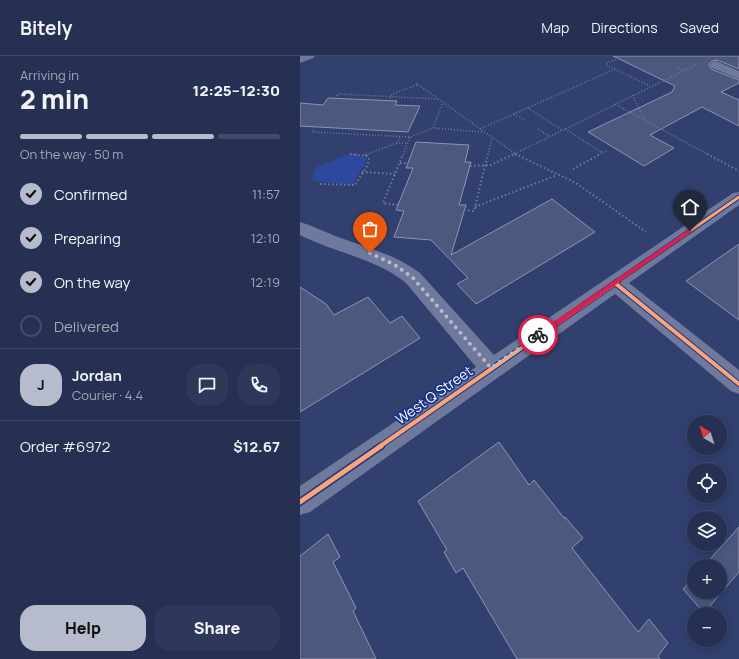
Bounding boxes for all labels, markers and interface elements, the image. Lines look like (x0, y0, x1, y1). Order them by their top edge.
text: Bitely (20, 15, 72, 41)
text: Map (541, 18, 569, 37)
text: Directions (591, 18, 658, 37)
text: Saved (680, 18, 719, 37)
text: Arriving in (20, 66, 79, 84)
text: 12:25–12:30 (193, 80, 280, 101)
text: 2 min (20, 81, 89, 117)
text: On the way · 50 m (20, 145, 123, 163)
icon: check (20, 183, 42, 205)
text: Confirmed (54, 184, 127, 205)
text: 11:57 (252, 185, 280, 203)
pin (673, 190, 707, 231)
icon: home (679, 196, 701, 218)
pin (353, 212, 387, 253)
icon: bag (359, 218, 381, 240)
icon: check (20, 227, 42, 249)
text: Preparing (54, 228, 121, 249)
text: 12:10 (251, 229, 280, 247)
icon: check (20, 271, 42, 293)
text: On the way (54, 272, 130, 293)
text: 12:19 (250, 273, 280, 291)
courier (518, 315, 558, 355)
text: Delivered (54, 316, 119, 337)
icon: bike (527, 324, 549, 346)
street label: West Q Street (391, 361, 476, 428)
button: chat (186, 364, 228, 406)
button: phone (238, 364, 280, 406)
text: Jordan (72, 365, 122, 386)
text: J (37, 374, 45, 395)
text: Courier · 4.4 (72, 386, 143, 404)
north arrow (687, 415, 727, 455)
map controls (687, 415, 727, 647)
text: Order #6972 (20, 436, 110, 457)
text: $12.67 (233, 436, 280, 457)
button: locate (687, 463, 727, 503)
button: layers (687, 511, 727, 551)
button: + (687, 559, 727, 599)
button: Help (20, 605, 146, 651)
button: Share (154, 605, 280, 651)
button: − (687, 607, 727, 647)

